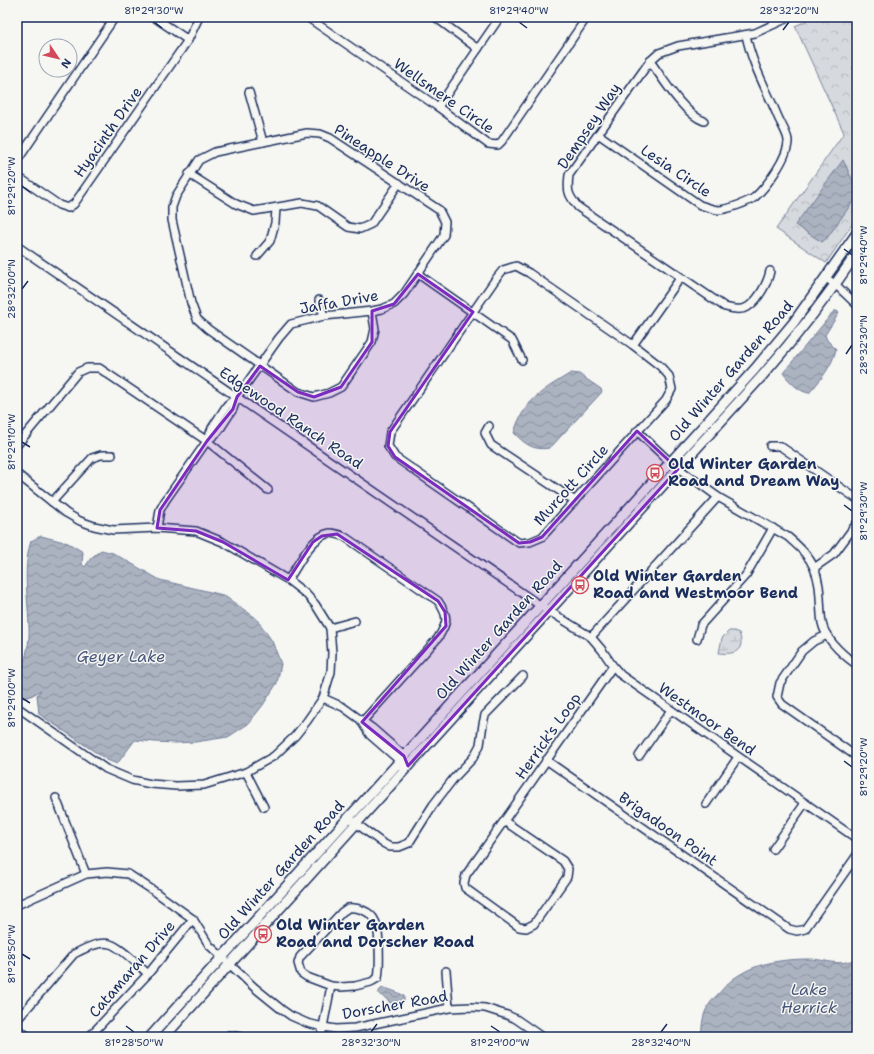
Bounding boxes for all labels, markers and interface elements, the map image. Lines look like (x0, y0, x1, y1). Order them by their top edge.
text: 81°29'30"W (124, 4, 184, 17)
text: 81°29'40"W (489, 4, 549, 17)
text: 28°32'20"N (759, 4, 819, 17)
north arrow (38, 38, 78, 78)
street label: Wellsmere Circle (390, 54, 498, 138)
text: N (57, 56, 74, 72)
street label: Dempsey Way (553, 79, 625, 173)
street label: Hyacinth Drive (69, 83, 147, 181)
street label: Pineapple Drive (330, 119, 434, 197)
street label: Lesia Circle (637, 140, 715, 202)
text: 81°29'20"W (5, 156, 18, 216)
text: 81°29'40"W (857, 225, 870, 285)
text: 28°32'00"N (5, 259, 18, 319)
street label: Jaffa Drive (298, 285, 380, 319)
street label: Old Winter Garden Road (664, 296, 798, 446)
text: 28°32'30"N (857, 315, 870, 375)
street label: Edgewood Ranch Road (215, 362, 367, 474)
text: 81°29'10"W (5, 413, 18, 470)
street label: Murcott Circle (529, 440, 613, 530)
place label: Old Winter Garden Road and Dream Way (668, 454, 839, 491)
bus stop icon: Old Winter Garden Road and Dream Way (645, 463, 665, 483)
text: 81°29'30"W (857, 481, 870, 541)
street label: Old Winter Garden Road (431, 556, 567, 704)
place label: Old Winter Garden Road and Westmoor Bend (593, 566, 798, 603)
bus stop icon: Old Winter Garden Road and Westmoor Bend (570, 575, 590, 595)
water label: Geyer Lake (77, 646, 165, 667)
text: 81°29'00"W (5, 668, 18, 728)
street label: Westmoor Bend (654, 678, 760, 760)
street label: Herrick's Loop (511, 689, 585, 783)
text: 81°29'20"W (857, 737, 870, 797)
street label: Brigadoon Point (615, 787, 721, 871)
street label: Old Winter Garden Road (213, 796, 349, 944)
place label: Old Winter Garden Road and Dorscher Road (276, 915, 474, 952)
street label: Catamaran Drive (84, 916, 180, 1022)
text: 81°28'50"W (5, 924, 18, 983)
bus stop icon: Old Winter Garden Road and Dorscher Road (253, 924, 273, 944)
water label: Lake Herrick (781, 979, 837, 1018)
street label: Dorscher Road (341, 986, 450, 1024)
text: 81°28'50"W (105, 1036, 164, 1049)
text: 28°32'30"N (341, 1036, 401, 1049)
text: 81°29'00"W (470, 1036, 530, 1049)
text: 28°32'40"N (631, 1036, 691, 1049)

